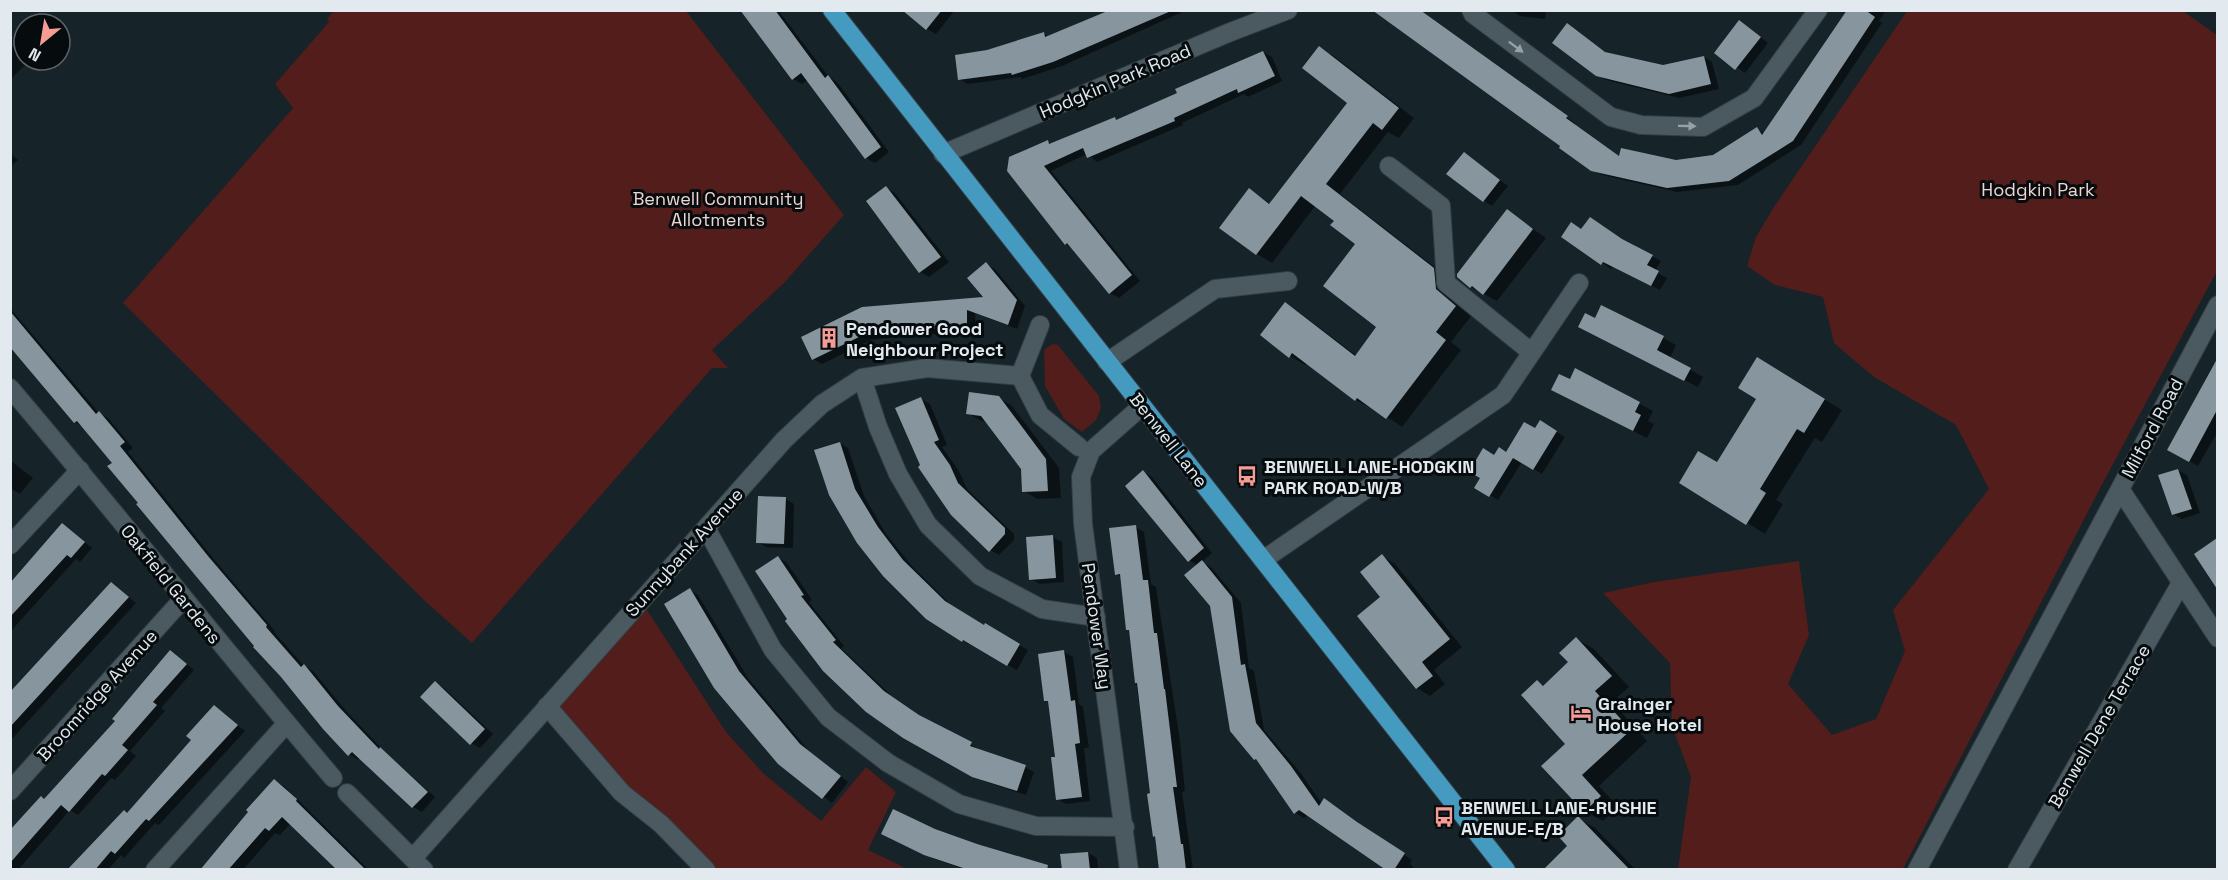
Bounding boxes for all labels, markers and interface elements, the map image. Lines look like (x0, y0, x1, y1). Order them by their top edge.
north arrow (12, 12, 72, 72)
street label: Hodgkin Park Road (1036, 39, 1194, 123)
one-way arrow (1508, 41, 1524, 53)
text: N (25, 43, 45, 66)
one-way arrow (1678, 122, 1697, 131)
park label: Hodgkin Park (1981, 178, 2095, 201)
park label: Benwell Community Allotments (632, 187, 804, 231)
place label: Pendower Good Neighbour Project (846, 317, 1003, 361)
building icon: Pendower Good Neighbour Project (817, 326, 841, 350)
street label: Milford Road (2116, 374, 2188, 482)
street label: Benwell Lane (1125, 388, 1213, 492)
place label: BENWELL LANE-HODGKIN PARK ROAD-W/B (1264, 455, 1474, 499)
bus stop icon: BENWELL LANE-HODGKIN PARK ROAD-W/B (1235, 464, 1259, 488)
street label: Sunnybank Avenue (620, 483, 748, 621)
street label: Oakfield Gardens (116, 520, 226, 648)
street label: Pendower Way (1077, 561, 1117, 691)
street label: Broomridge Avenue (32, 624, 162, 766)
street label: Benwell Dene Terrace (2043, 640, 2155, 812)
place label: Grainger House Hotel (1598, 692, 1702, 736)
hotel icon: Grainger House Hotel (1569, 701, 1593, 725)
place label: BENWELL LANE-RUSHIE AVENUE-E/B (1461, 796, 1657, 840)
bus stop icon: BENWELL LANE-RUSHIE AVENUE-E/B (1432, 805, 1456, 829)

